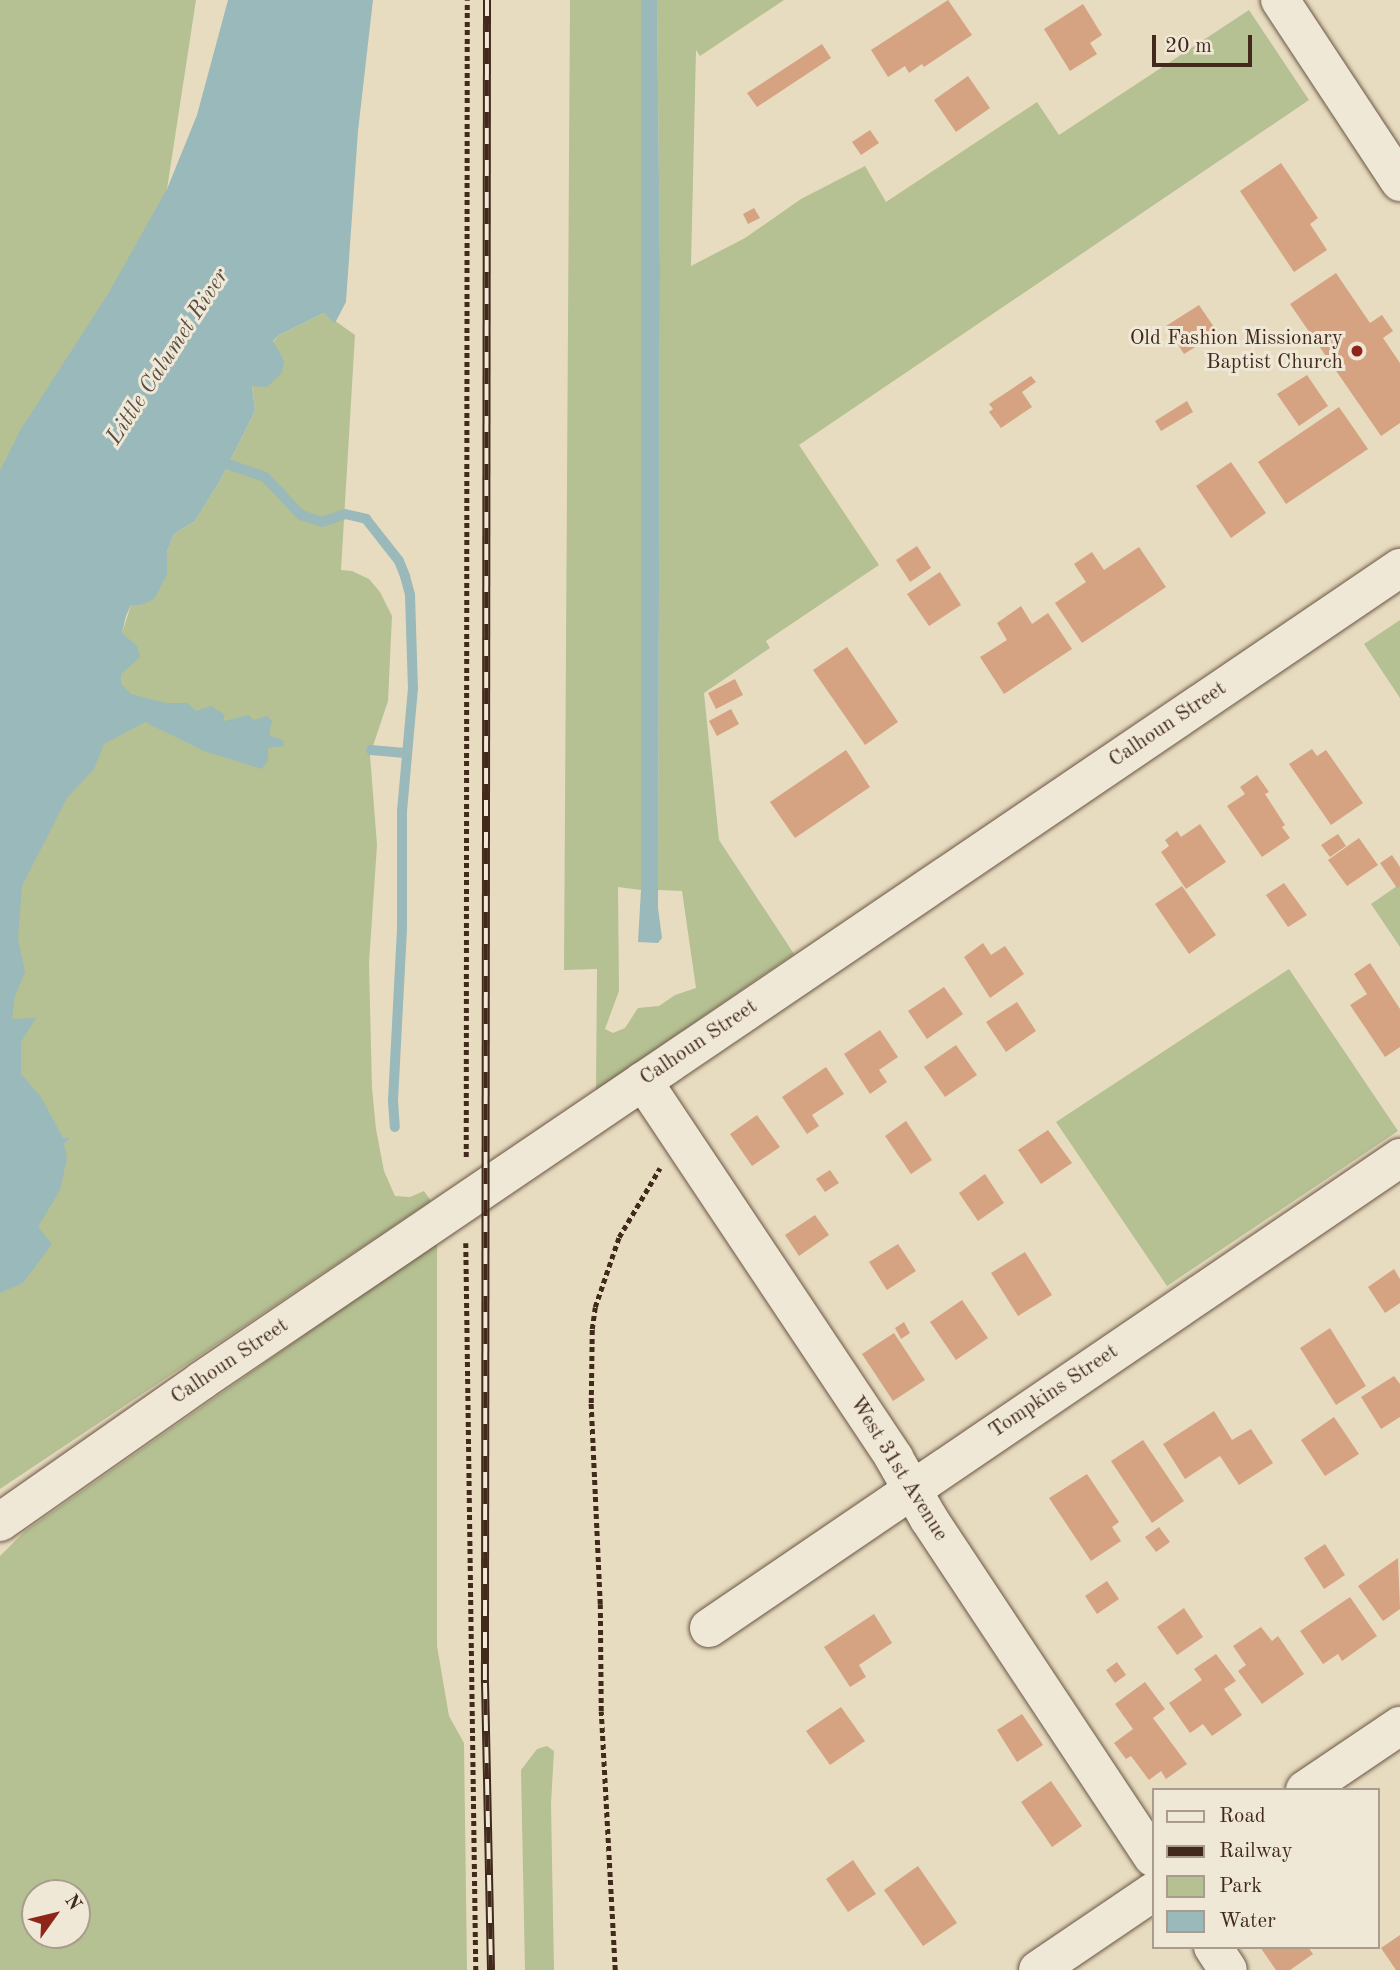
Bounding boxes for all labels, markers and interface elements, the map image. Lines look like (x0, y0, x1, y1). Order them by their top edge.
scale bar (1155, 21, 1255, 65)
text: 20 m (1165, 36, 1212, 57)
water label: Little Calumet River (101, 264, 235, 450)
place label: Old Fashion Missionary Baptist Church (1130, 326, 1343, 376)
marker: Old Fashion Missionary Baptist Church (1349, 343, 1365, 359)
street label: Calhoun Street (1105, 677, 1231, 773)
street label: Calhoun Street (636, 995, 762, 1091)
street label: Calhoun Street (167, 1314, 293, 1410)
street label: Tompkins Street (985, 1340, 1123, 1444)
street label: West 31st Avenue (843, 1392, 953, 1546)
legend (1152, 1788, 1379, 1949)
text: Road (1219, 1806, 1266, 1827)
text: Railway (1219, 1841, 1293, 1862)
text: Park (1219, 1876, 1262, 1897)
north arrow (21, 1879, 91, 1949)
text: N (60, 1892, 84, 1914)
text: Water (1219, 1911, 1276, 1932)

